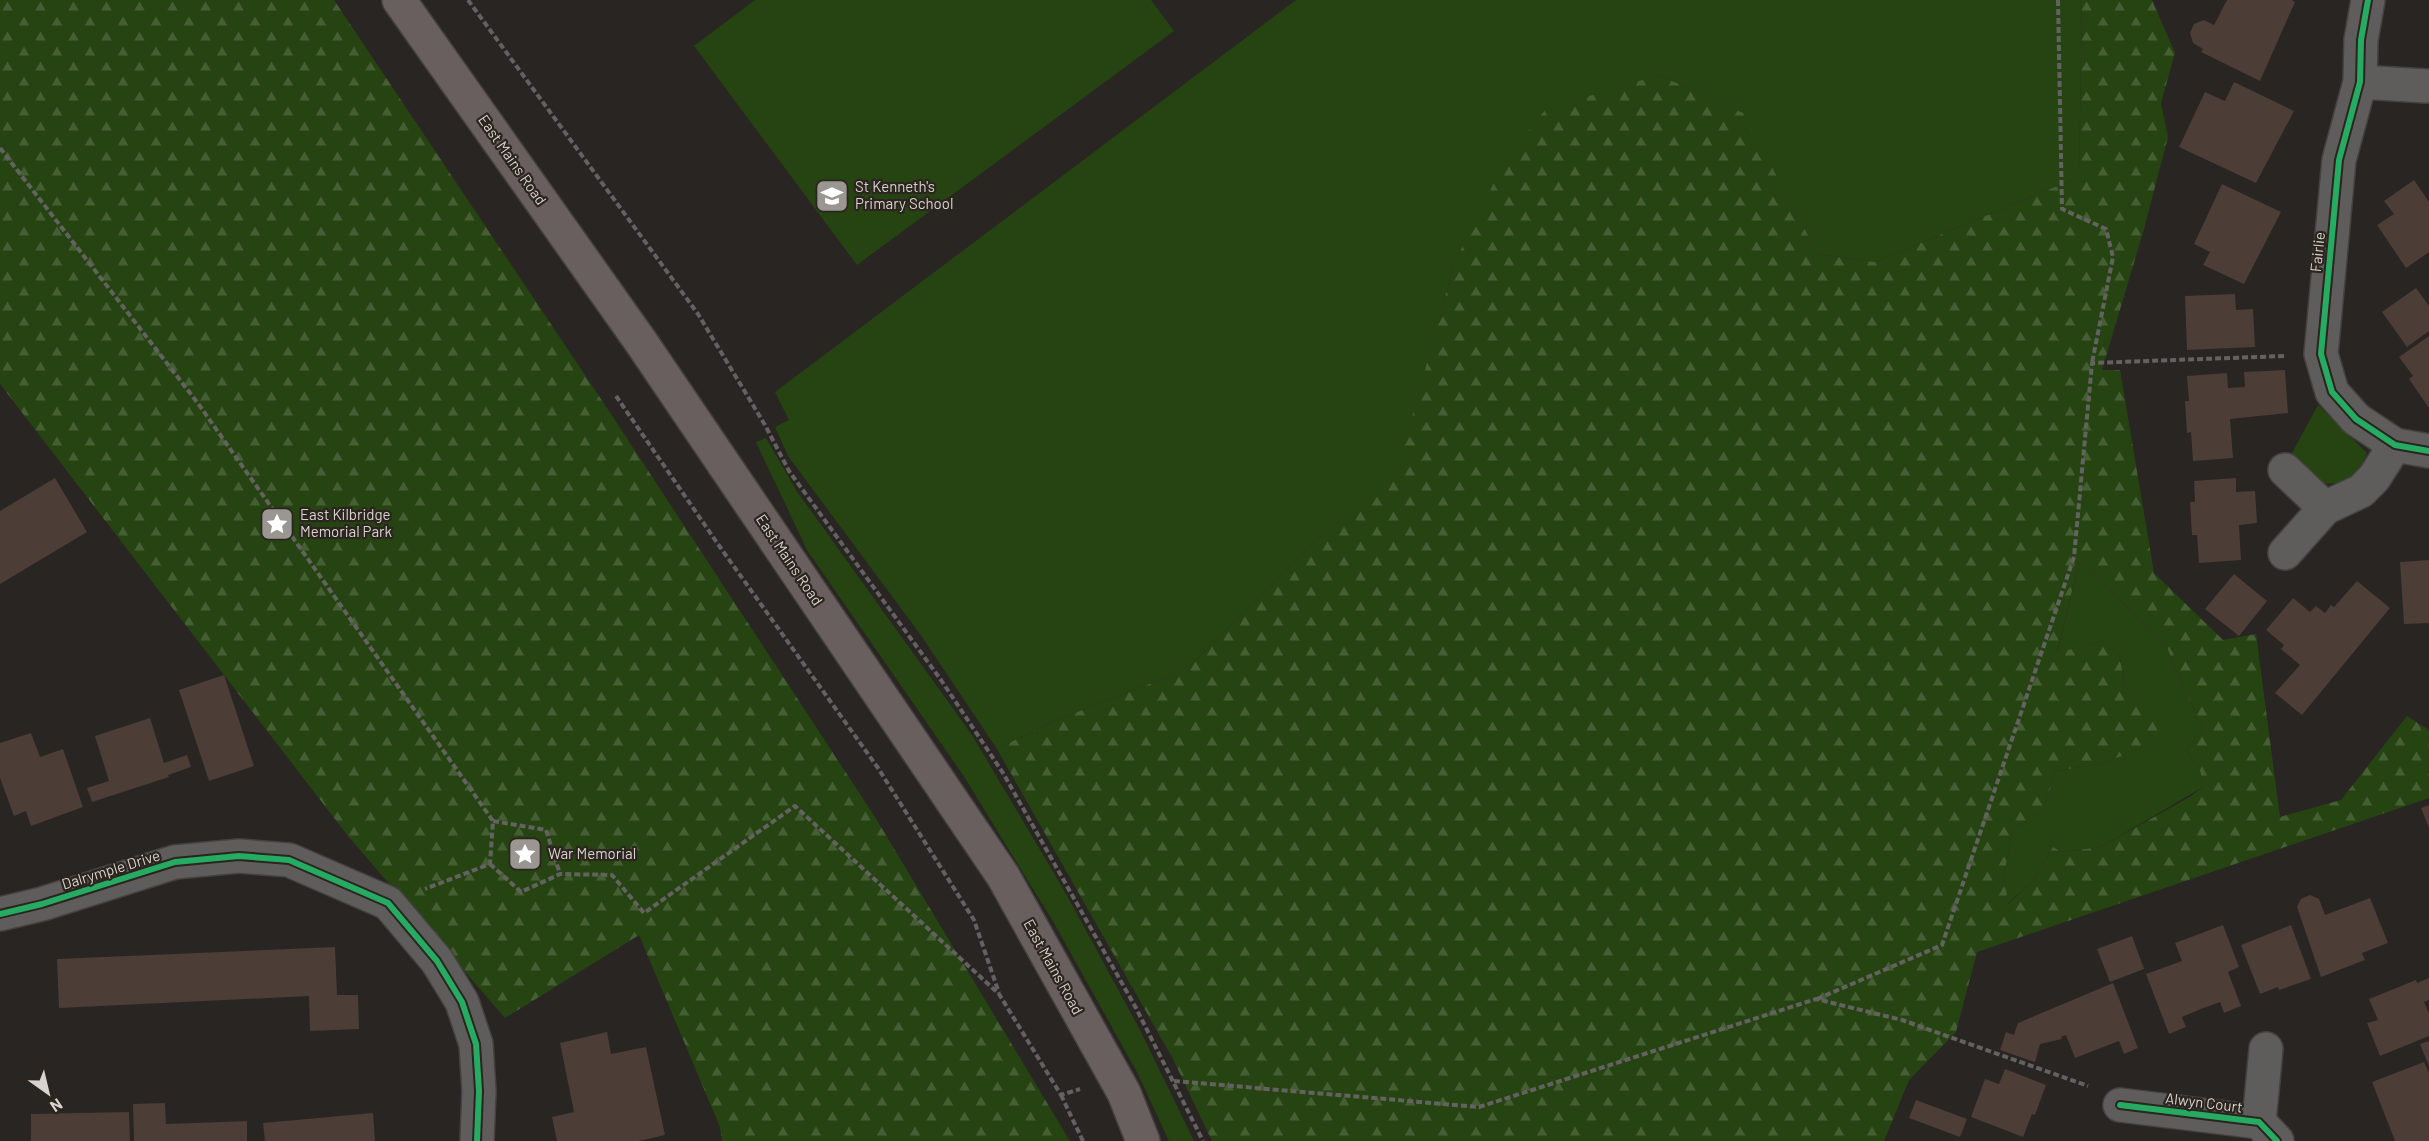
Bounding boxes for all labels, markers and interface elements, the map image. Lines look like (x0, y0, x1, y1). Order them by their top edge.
street label: East Mains Road (475, 111, 551, 208)
place label: St Kenneth's Primary School (855, 177, 953, 212)
school or university icon: St Kenneth's Primary School (814, 178, 850, 214)
street label: Fairlie (2306, 231, 2328, 273)
place label: East Kilbridge Memorial Park (300, 505, 393, 540)
place icon: East Kilbridge Memorial Park (259, 506, 295, 542)
street label: East Mains Road (753, 510, 827, 608)
place icon: War Memorial (507, 836, 543, 872)
place label: War Memorial (548, 844, 636, 862)
street label: Dalrymple Drive (59, 846, 162, 893)
street label: East Mains Road (1020, 916, 1087, 1017)
north arrow (18, 1063, 78, 1123)
street label: Alwyn Court (2164, 1088, 2244, 1116)
text: N (47, 1095, 66, 1117)

